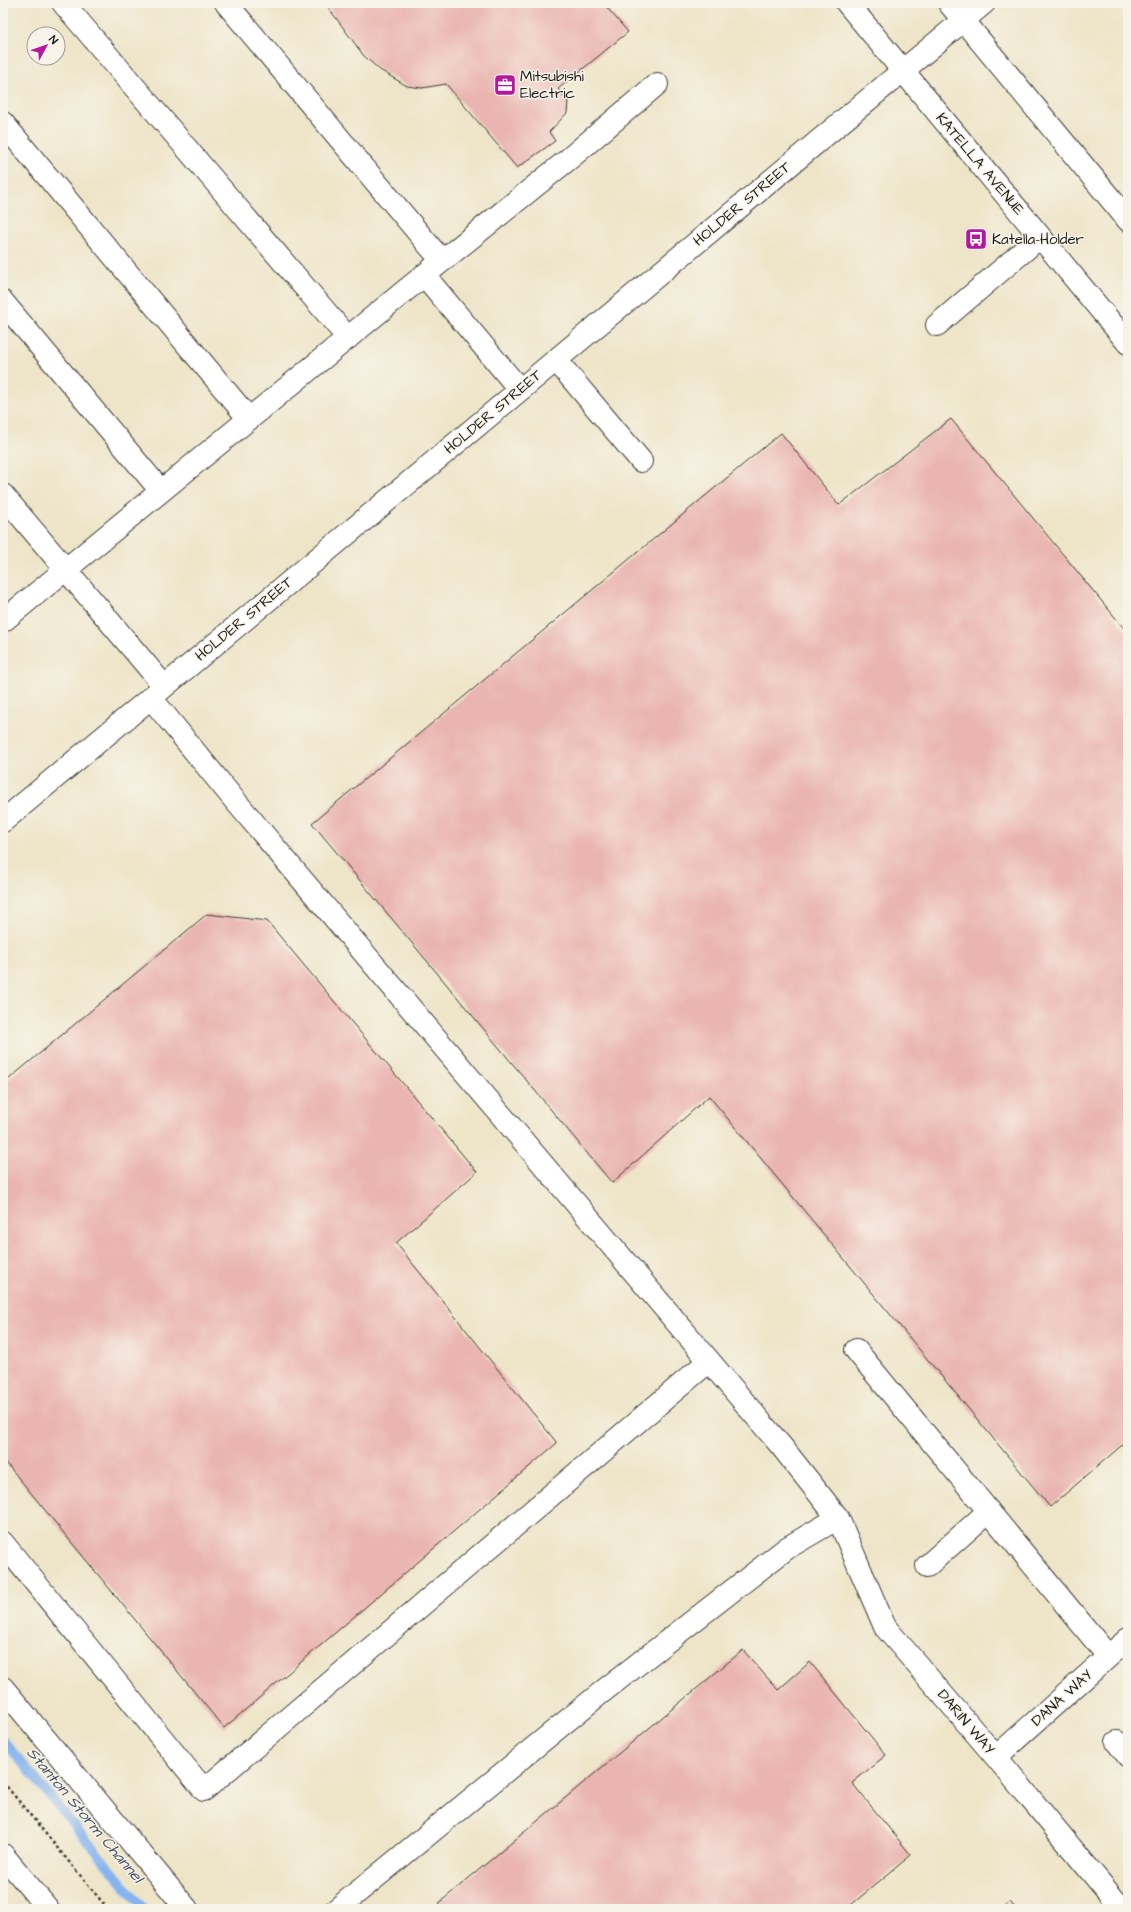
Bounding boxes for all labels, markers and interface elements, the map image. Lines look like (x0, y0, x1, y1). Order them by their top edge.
north arrow (26, 26, 66, 66)
text: N (45, 32, 61, 47)
place label: Mitsubishi Electric (520, 66, 585, 104)
office icon: Mitsubishi Electric (492, 72, 518, 98)
street label: KATELLA AVENUE (931, 108, 1029, 220)
street label: HOLDER STREET (689, 156, 796, 251)
bus stop icon: Katella-Holder (963, 226, 989, 252)
place label: Katella-Holder (992, 229, 1084, 250)
street label: HOLDER STREET (440, 364, 547, 459)
street label: HOLDER STREET (191, 571, 298, 666)
street label: DANA WAY (1027, 1665, 1097, 1731)
street label: DARIN WAY (932, 1685, 1000, 1759)
water label: Stanton Storm Channel (22, 1743, 150, 1889)

